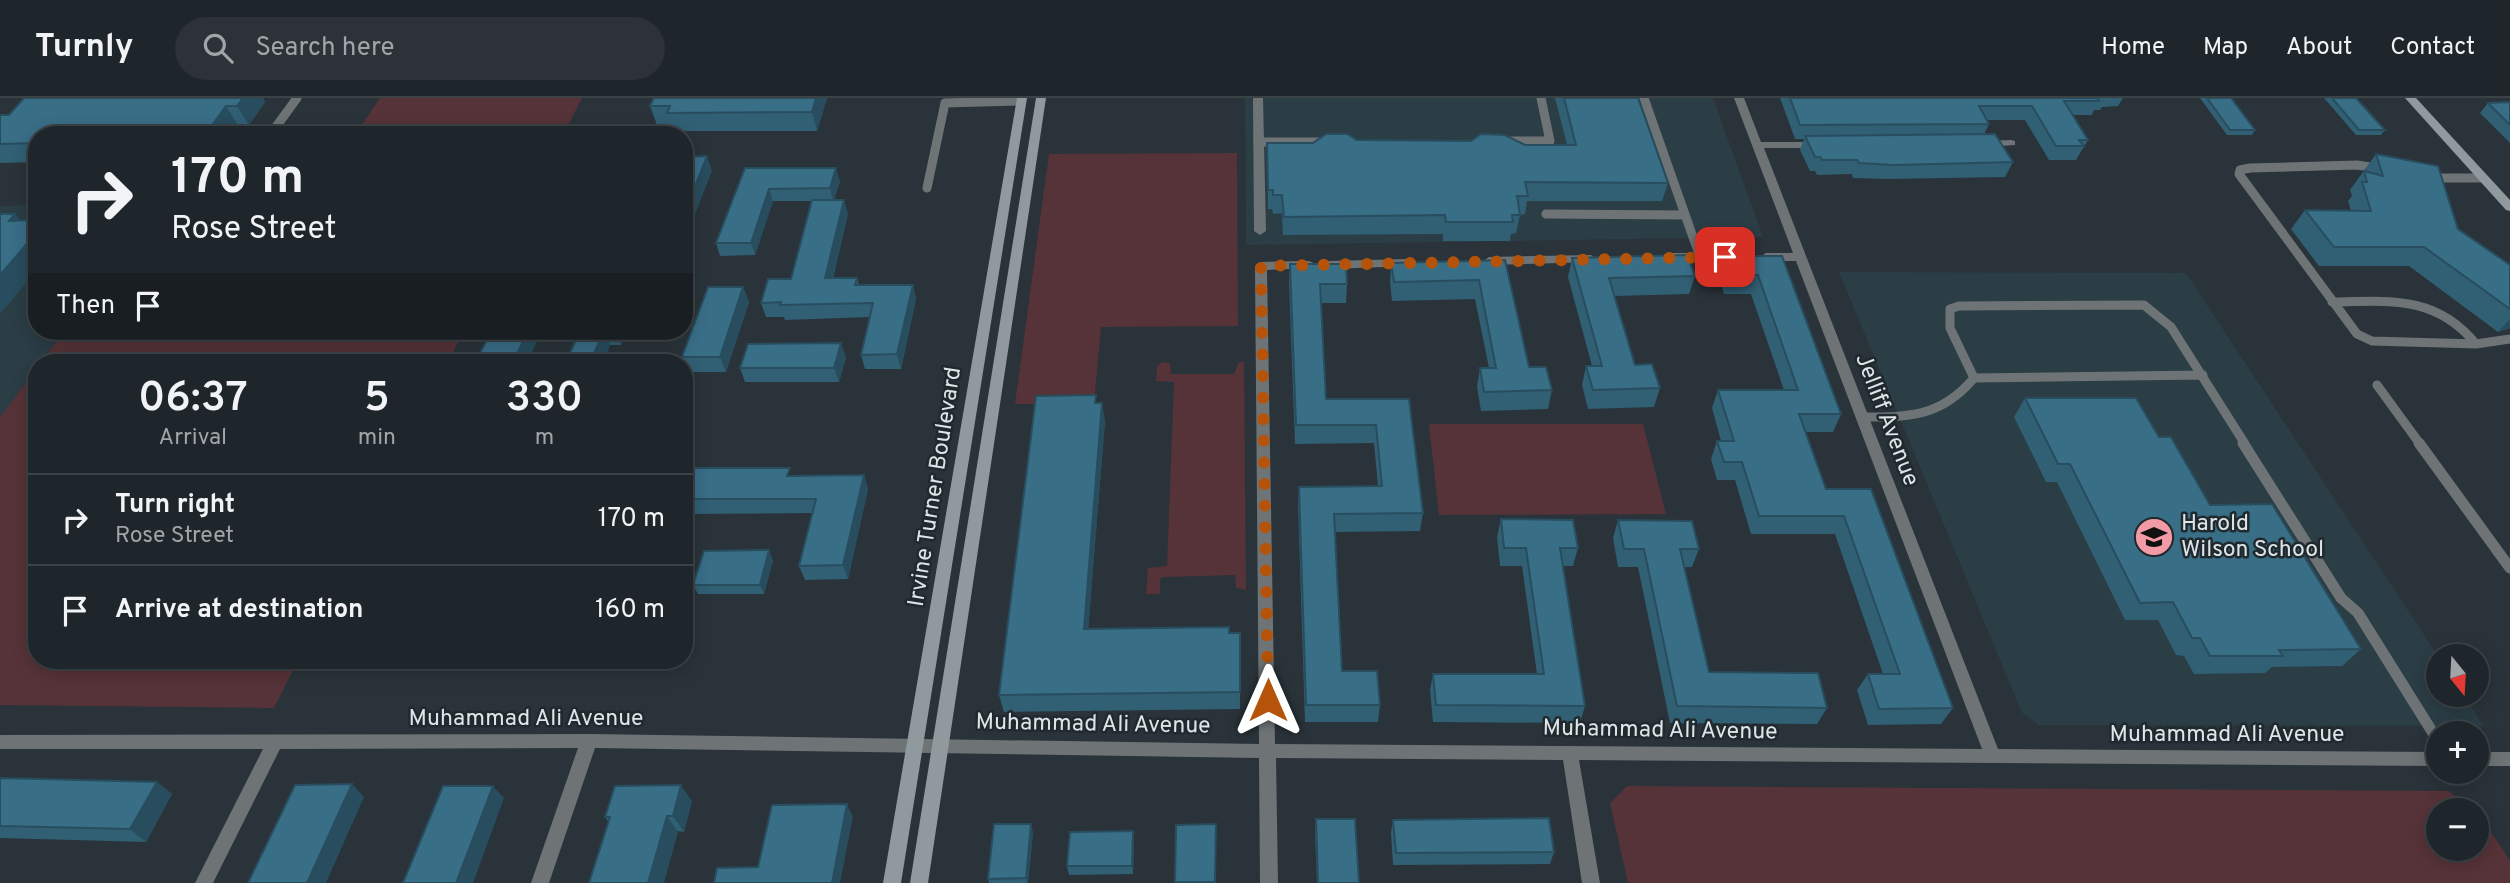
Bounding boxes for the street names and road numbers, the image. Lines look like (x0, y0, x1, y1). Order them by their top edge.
street label: Jelliff Avenue (1847, 350, 1925, 490)
street label: Irvine Turner Boulevard (903, 365, 969, 609)
street label: Muhammad Ali Avenue (409, 705, 644, 734)
street label: Muhammad Ali Avenue (975, 708, 1211, 742)
street label: Muhammad Ali Avenue (1542, 714, 1778, 748)
street label: Muhammad Ali Avenue (2110, 721, 2345, 750)

